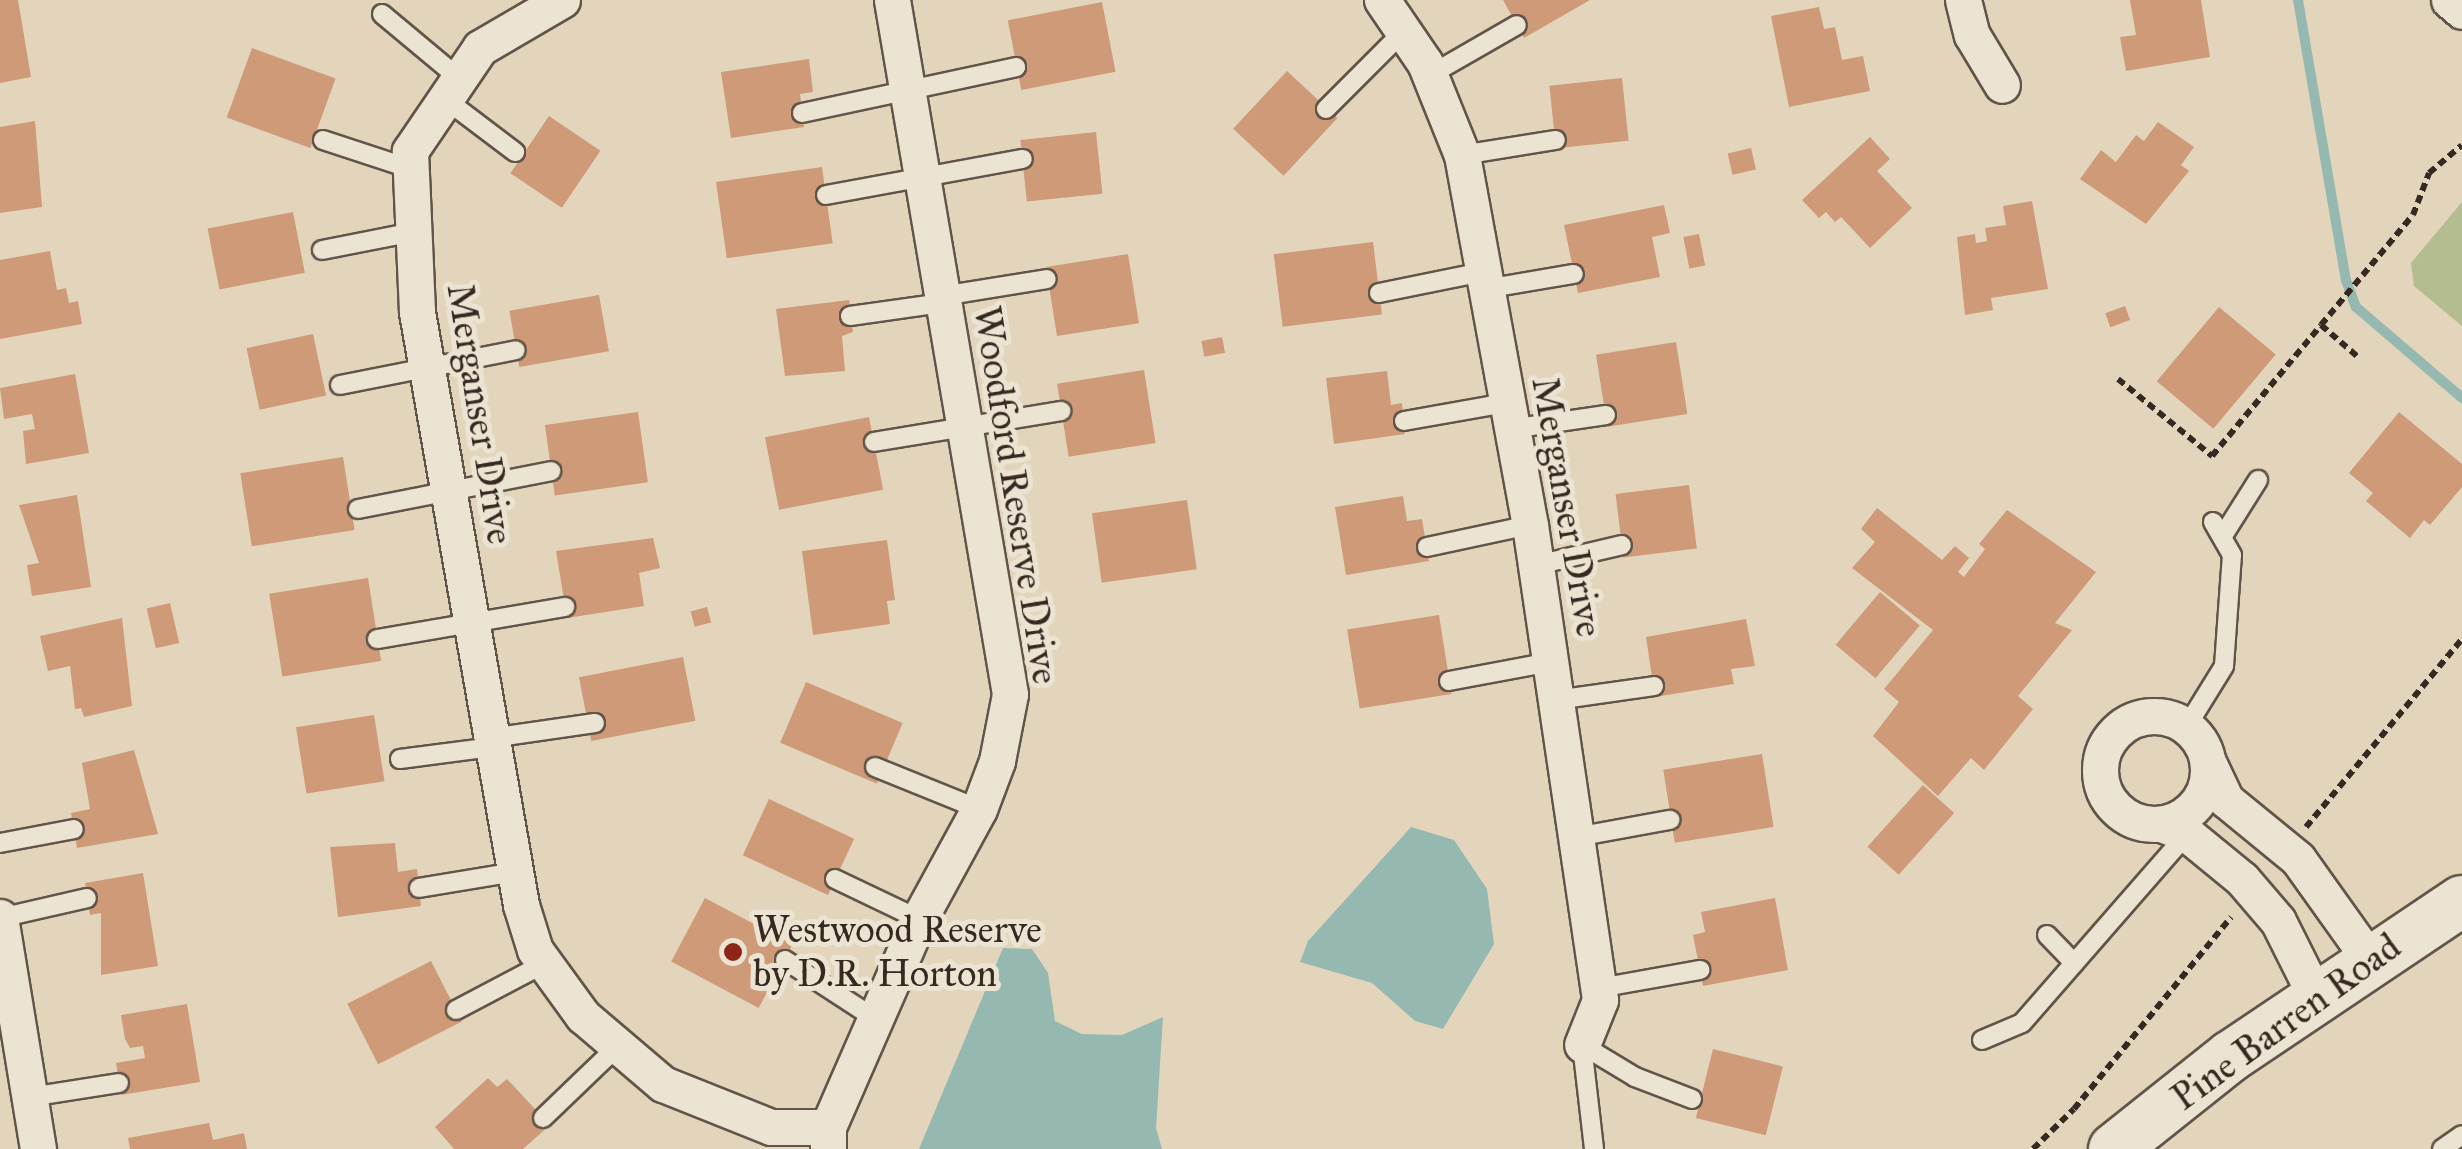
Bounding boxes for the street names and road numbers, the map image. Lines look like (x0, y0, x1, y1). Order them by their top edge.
street label: Merganser Drive (437, 280, 523, 548)
street label: Woodford Reserve Drive (964, 303, 1068, 687)
street label: Merganser Drive (1522, 373, 1612, 641)
street label: Pine Barren Road (2163, 924, 2409, 1120)

